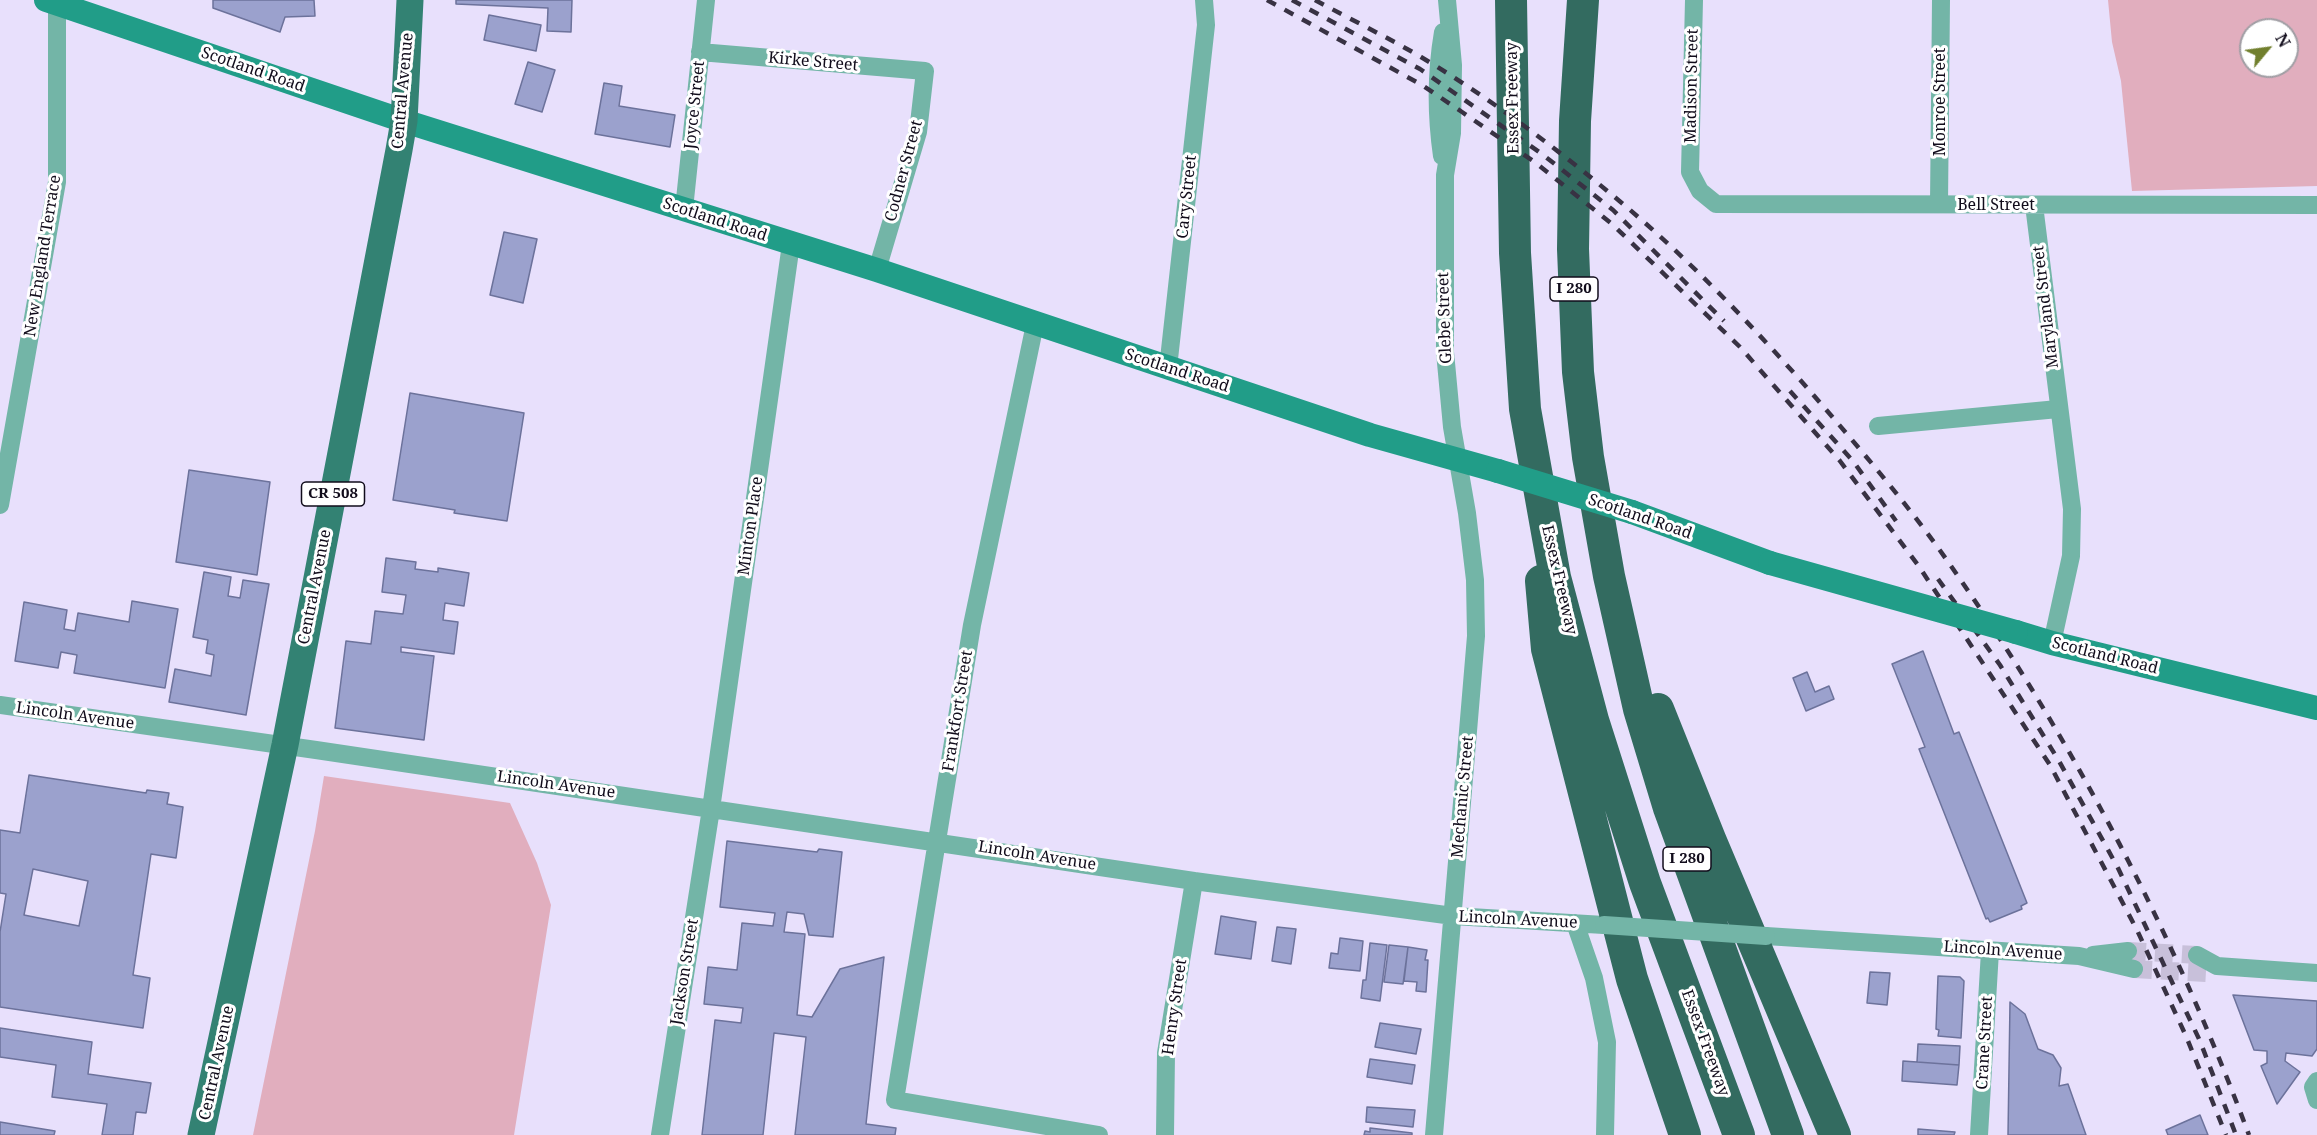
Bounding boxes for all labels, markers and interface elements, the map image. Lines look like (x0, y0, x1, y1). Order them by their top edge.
north arrow (2239, 18, 2299, 78)
street label: Madison Street (1681, 29, 1703, 143)
text: N (2270, 29, 2296, 51)
street label: Central Avenue (388, 32, 418, 150)
street label: Essex Freeway (1502, 42, 1524, 154)
street label: Scotland Road (199, 43, 307, 97)
street label: Monroe Street (1930, 48, 1950, 156)
street label: Kirke Street (767, 49, 859, 75)
street label: Joyce Street (681, 60, 709, 150)
street label: Codner Street (881, 118, 927, 224)
street label: Cary Street (1173, 154, 1201, 240)
street label: New England Terrace (21, 174, 65, 338)
street label: Scotland Road (661, 194, 769, 246)
street label: Bell Street (1957, 195, 2035, 215)
street label: Maryland Street (2029, 245, 2063, 369)
street label: Glebe Street (1434, 272, 1456, 364)
road number: I 280 (1550, 277, 1598, 301)
street label: Scotland Road (1123, 345, 1231, 397)
street label: Minton Place (735, 475, 767, 577)
road number: CR 508 (302, 482, 364, 506)
street label: Scotland Road (1586, 490, 1694, 544)
street label: Essex Freeway (1537, 523, 1581, 637)
street label: Central Avenue (294, 528, 336, 646)
street label: Scotland Road (2050, 634, 2160, 678)
street label: Frankfort Street (939, 649, 977, 773)
street label: Lincoln Avenue (15, 698, 135, 734)
street label: Mechanic Street (1448, 735, 1478, 859)
street label: Lincoln Avenue (496, 767, 616, 803)
street label: Lincoln Avenue (977, 837, 1097, 875)
road number: I 280 (1663, 847, 1711, 871)
street label: Lincoln Avenue (1458, 907, 1578, 933)
street label: Jackson Street (667, 917, 703, 1027)
street label: Lincoln Avenue (1943, 937, 2063, 965)
street label: Henry Street (1159, 958, 1191, 1056)
street label: Essex Freeway (1677, 987, 1733, 1099)
street label: Crane Street (1973, 996, 1997, 1090)
street label: Central Avenue (195, 1004, 239, 1122)

